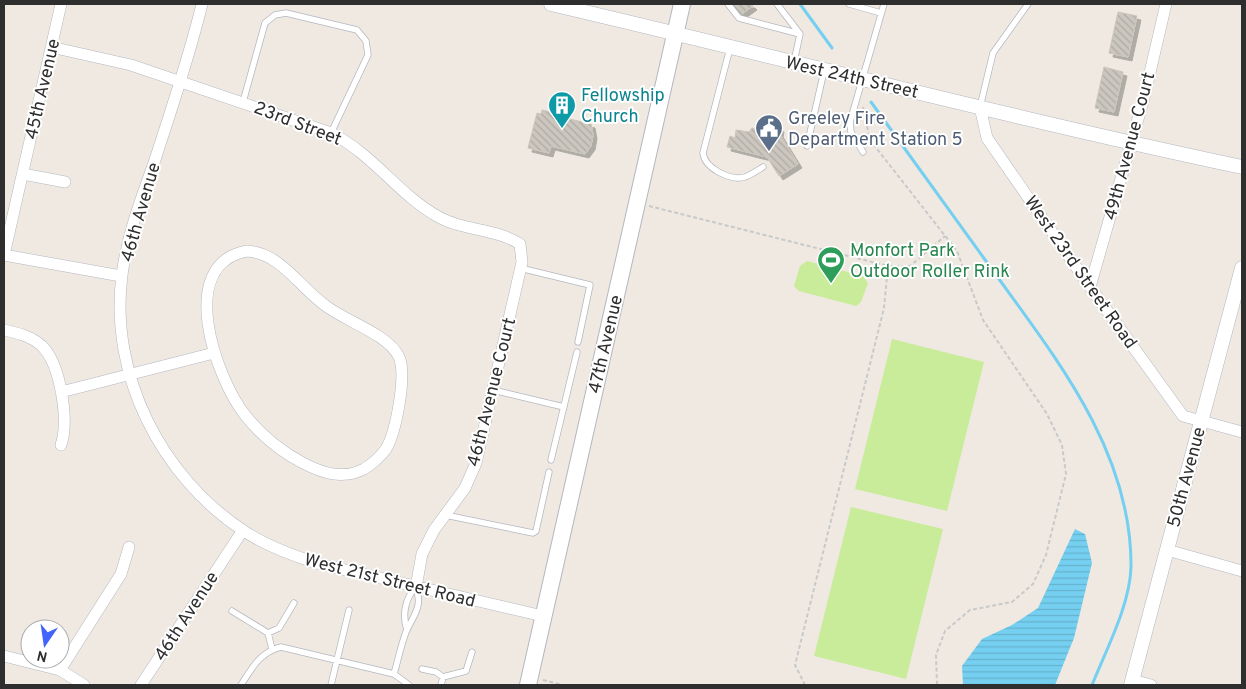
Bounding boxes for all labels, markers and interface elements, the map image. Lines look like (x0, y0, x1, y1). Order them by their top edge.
street label: 45th Avenue (21, 37, 66, 142)
street label: West 24th Street (783, 52, 920, 105)
street label: 49th Avenue Court (1100, 70, 1161, 223)
place label: Fellowship Church (581, 85, 665, 129)
building icon: Fellowship Church (547, 90, 577, 129)
street label: 23rd Street (250, 97, 345, 152)
place label: Greeley Fire Department Station 5 (788, 108, 963, 152)
public building icon: Greeley Fire Department Station 5 (754, 113, 784, 152)
street label: 46th Avenue (116, 160, 167, 265)
street label: West 23rd Street Road (1018, 192, 1141, 354)
place label: Monfort Park Outdoor Roller Rink (850, 240, 1010, 284)
sports icon: Monfort Park Outdoor Roller Rink (816, 245, 846, 284)
street label: 47th Avenue (584, 293, 629, 396)
street label: 46th Avenue Court (463, 316, 522, 469)
street label: 50th Avenue (1163, 425, 1212, 530)
street label: West 21st Street Road (302, 549, 478, 614)
street label: 46th Avenue (150, 568, 225, 666)
north arrow (20, 619, 70, 669)
text: N (36, 646, 49, 665)

